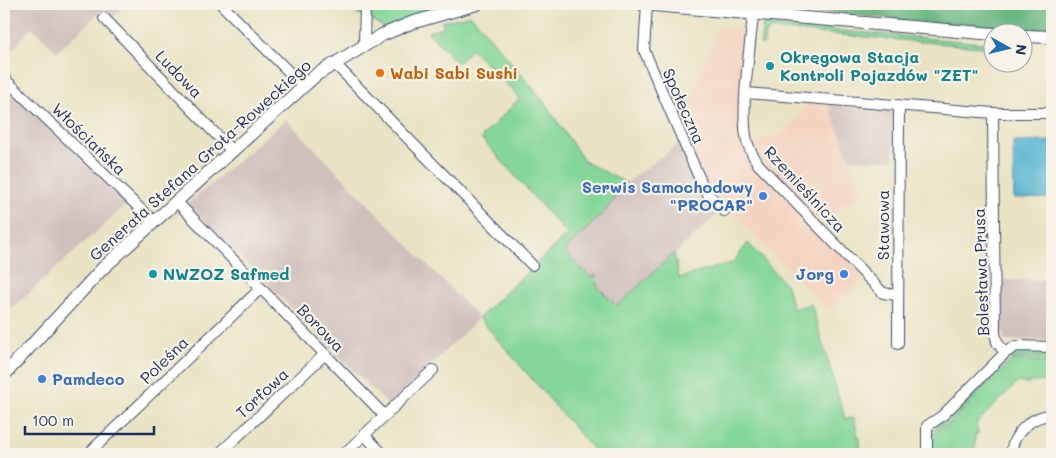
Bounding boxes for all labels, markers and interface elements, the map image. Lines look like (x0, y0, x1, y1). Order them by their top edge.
north arrow (984, 22, 1034, 72)
text: N (1011, 43, 1032, 56)
street label: Ludowa (151, 45, 207, 102)
place label: Okręgowa Stacja Kontroli Pojazdów "ZET" (780, 46, 979, 85)
street label: Generała Stefana Grota-Roweckiego (84, 54, 315, 265)
marker: Okręgowa Stacja Kontroli Pojazdów "ZET" (764, 60, 776, 72)
place label: Wabi Sabi Sushi (390, 62, 518, 83)
street label: Społeczna (659, 65, 710, 147)
marker: Wabi Sabi Sushi (374, 67, 386, 79)
street label: Włościańska (48, 98, 131, 179)
street label: Rzemieślnicza (760, 141, 851, 236)
place label: Serwis Samochodowy "PROCAR" (582, 176, 753, 215)
marker: Serwis Samochodowy "PROCAR" (757, 190, 769, 202)
street label: Stawowa (872, 190, 893, 260)
street label: Bolesława Prusa (968, 208, 993, 336)
place label: NWZOZ Safmed (163, 263, 289, 284)
place label: Jorg (796, 263, 834, 284)
marker: NWZOZ Safmed (147, 268, 159, 280)
marker: Jorg (838, 268, 850, 280)
street label: Borowa (293, 299, 350, 356)
street label: Poleśna (135, 331, 192, 388)
street label: Torfowa (231, 363, 292, 422)
place label: Pamdeco (52, 368, 125, 389)
marker: Pamdeco (36, 373, 48, 385)
scale bar (25, 403, 154, 435)
text: 100 m (32, 410, 74, 430)

